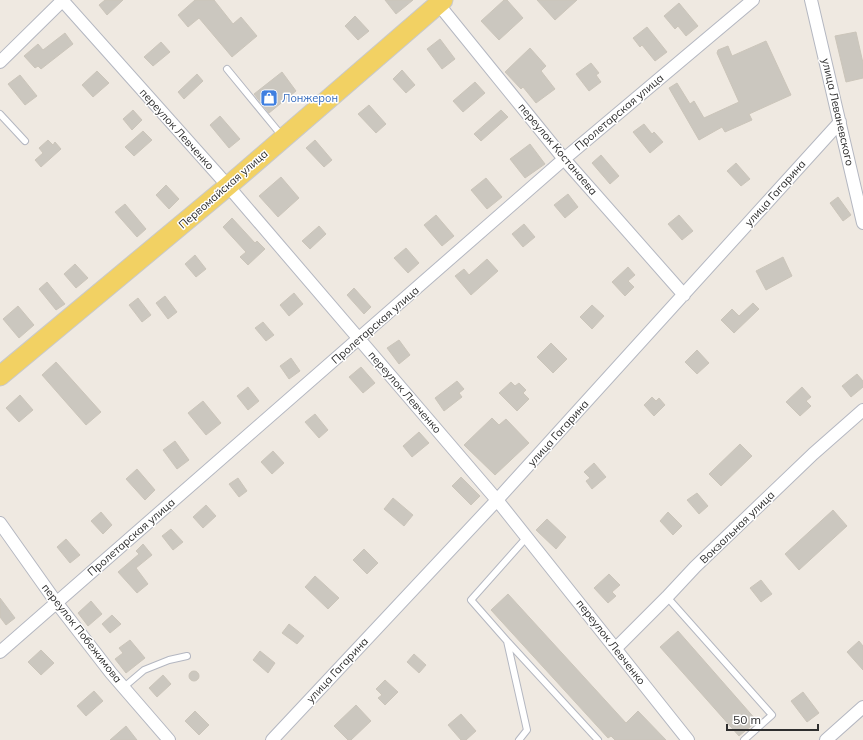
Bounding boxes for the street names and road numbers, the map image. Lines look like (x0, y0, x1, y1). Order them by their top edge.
street label: улица Леваневского (819, 57, 857, 167)
street label: Пролетарская улица (572, 71, 666, 153)
street label: переулок Левченко (137, 86, 217, 172)
street label: переулок Костанаева (515, 100, 601, 198)
street label: Первомайская улица (176, 146, 270, 232)
street label: улица Гагарина (742, 157, 808, 229)
street label: Пролетарская улица (328, 283, 422, 367)
street label: переулок Левченко (365, 348, 445, 436)
street label: улица Гагарина (525, 397, 591, 469)
street label: Вокзальная улица (697, 488, 777, 566)
street label: Пролетарская улица (84, 495, 178, 579)
street label: переулок Побежимова (39, 581, 125, 685)
street label: переулок Левченко (573, 597, 649, 687)
street label: улица Гагарина (303, 634, 371, 706)

